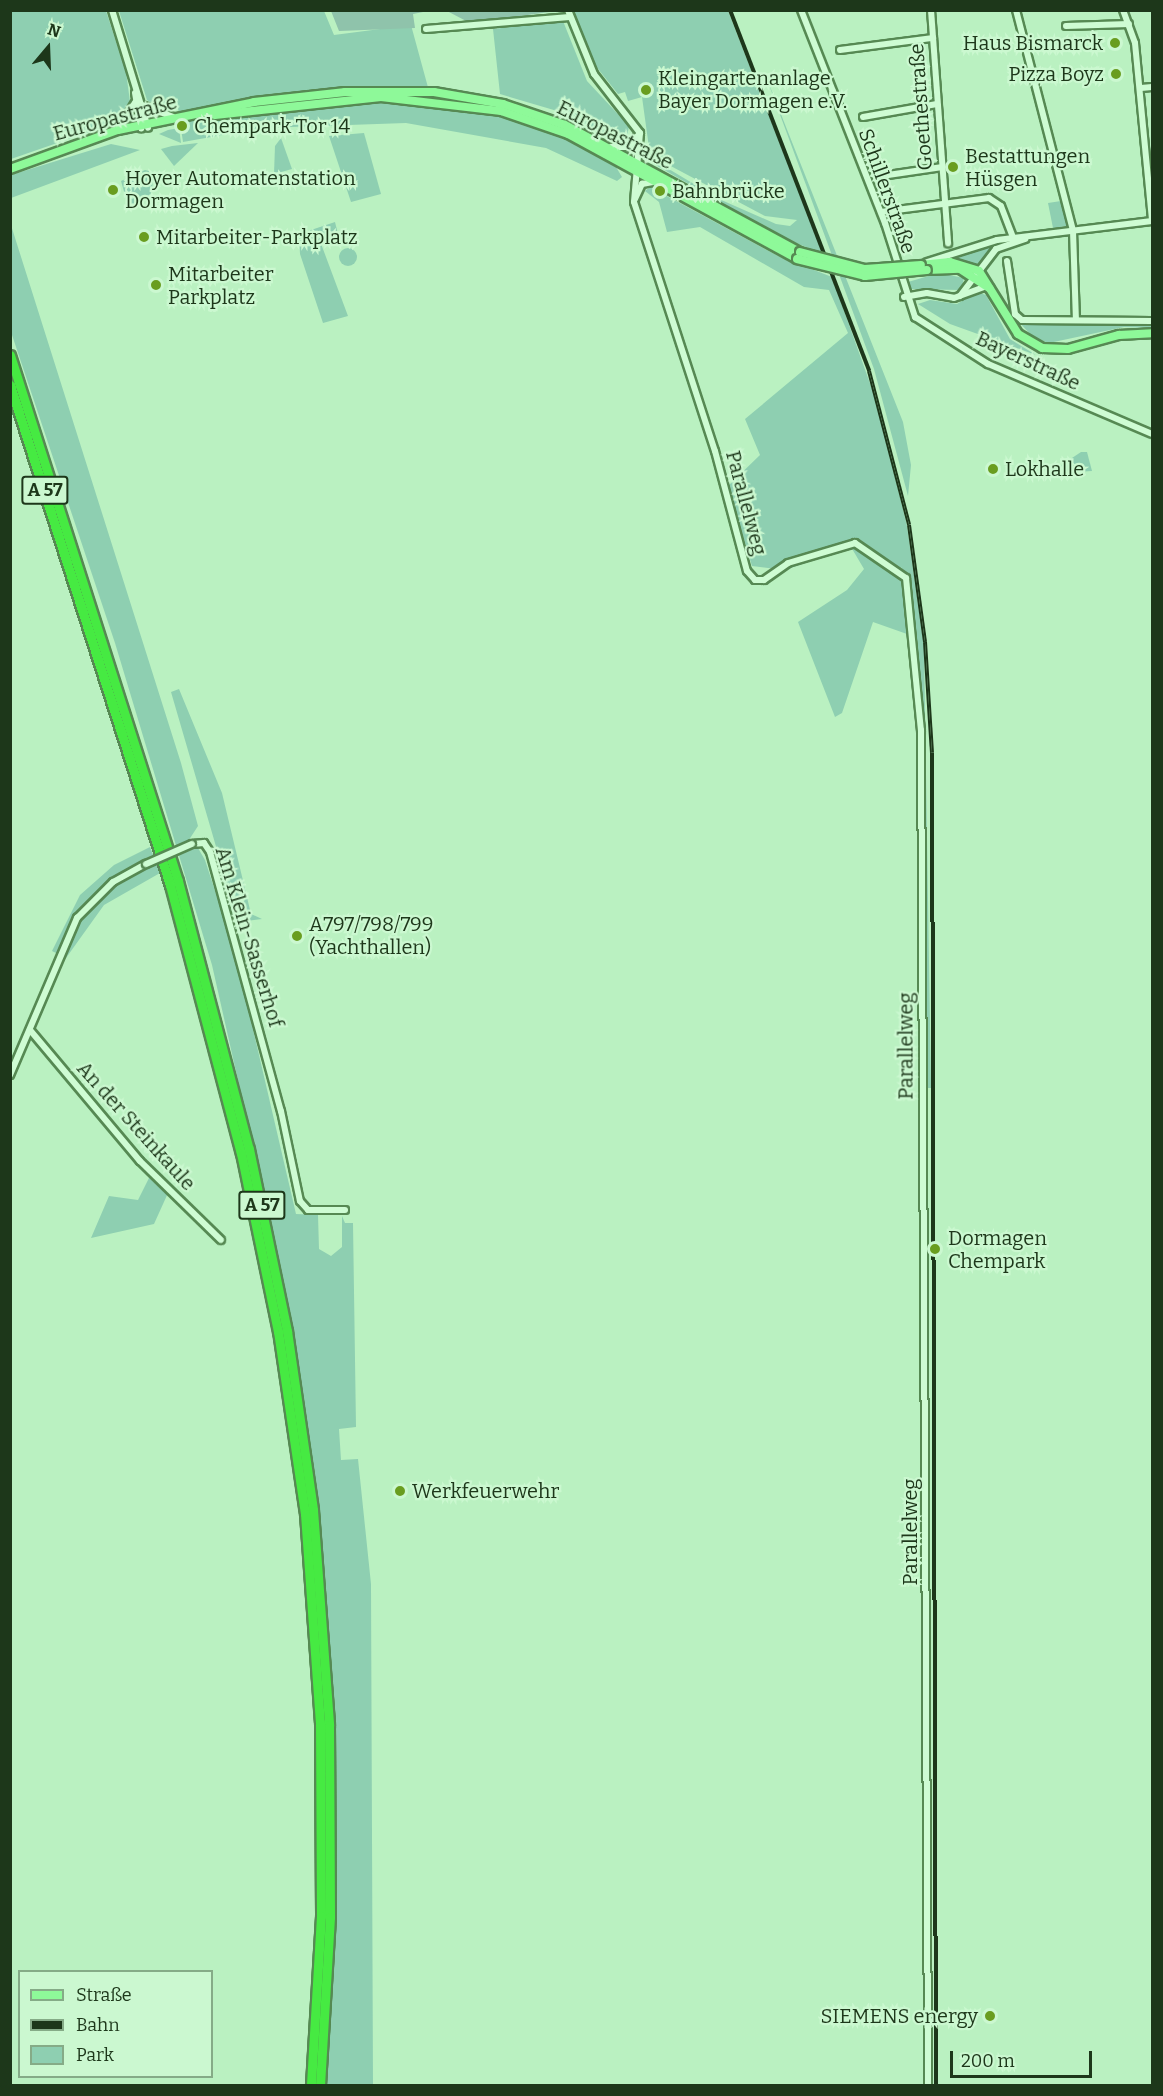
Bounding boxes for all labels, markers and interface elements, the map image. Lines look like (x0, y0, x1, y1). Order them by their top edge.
north arrow (18, 18, 78, 78)
text: N (45, 20, 63, 41)
place label: Haus Bismarck (963, 31, 1103, 55)
marker: Haus Bismarck (1108, 36, 1122, 50)
street label: Goethestraße (905, 43, 937, 171)
place label: Pizza Boyz (1008, 62, 1104, 86)
place label: Kleingartenanlage Bayer Dormagen e.V. (658, 66, 847, 113)
marker: Pizza Boyz (1109, 67, 1123, 81)
marker: Kleingartenanlage Bayer Dormagen e.V. (639, 83, 653, 97)
street label: Europastraße (51, 90, 179, 146)
street label: Europastraße (553, 95, 677, 175)
place label: Chempark Tor 14 (194, 114, 350, 138)
marker: Chempark Tor 14 (175, 119, 189, 133)
street label: Schillerstraße (853, 125, 921, 257)
place label: Bestattungen Hüsgen (965, 144, 1090, 191)
marker: Bestattungen Hüsgen (946, 160, 960, 174)
place label: Hoyer Automatenstation Dormagen (125, 166, 356, 213)
place label: Bahnbrücke (672, 179, 785, 203)
marker: Hoyer Automatenstation Dormagen (106, 183, 120, 197)
marker: Bahnbrücke (653, 184, 667, 198)
place label: Mitarbeiter-Parkplatz (156, 225, 358, 249)
marker: Mitarbeiter-Parkplatz (137, 230, 151, 244)
place label: Mitarbeiter Parkplatz (168, 262, 273, 309)
marker: Mitarbeiter Parkplatz (149, 278, 163, 292)
street label: Bayerstraße (972, 326, 1084, 396)
street label: Parallelweg (721, 448, 771, 558)
place label: Lokhalle (1005, 457, 1084, 481)
marker: Lokhalle (986, 462, 1000, 476)
road number: A 57 (21, 475, 69, 505)
street label: Am Klein-Sasserhof (210, 844, 288, 1030)
place label: A797/798/799 (Yachthallen) (309, 912, 434, 959)
marker: A797/798/799 (Yachthallen) (290, 929, 304, 943)
street label: Parallelweg (894, 992, 918, 1100)
street label: An der Steinkaule (72, 1057, 200, 1195)
road number: A 57 (238, 1190, 286, 1220)
place label: Dormagen Chempark (948, 1226, 1047, 1273)
marker: Dormagen Chempark (926, 1240, 944, 1258)
street label: Parallelweg (898, 1478, 922, 1586)
place label: Werkfeuerwehr (412, 1479, 559, 1503)
marker: Werkfeuerwehr (393, 1484, 407, 1498)
legend (18, 1970, 213, 2078)
text: Straße (76, 1984, 132, 2006)
place label: SIEMENS energy (821, 2004, 978, 2028)
marker: SIEMENS energy (983, 2009, 997, 2023)
text: Bahn (76, 2014, 120, 2036)
scale bar (953, 2039, 1096, 2077)
text: Park (76, 2044, 114, 2066)
text: 200 m (961, 2050, 1015, 2072)

